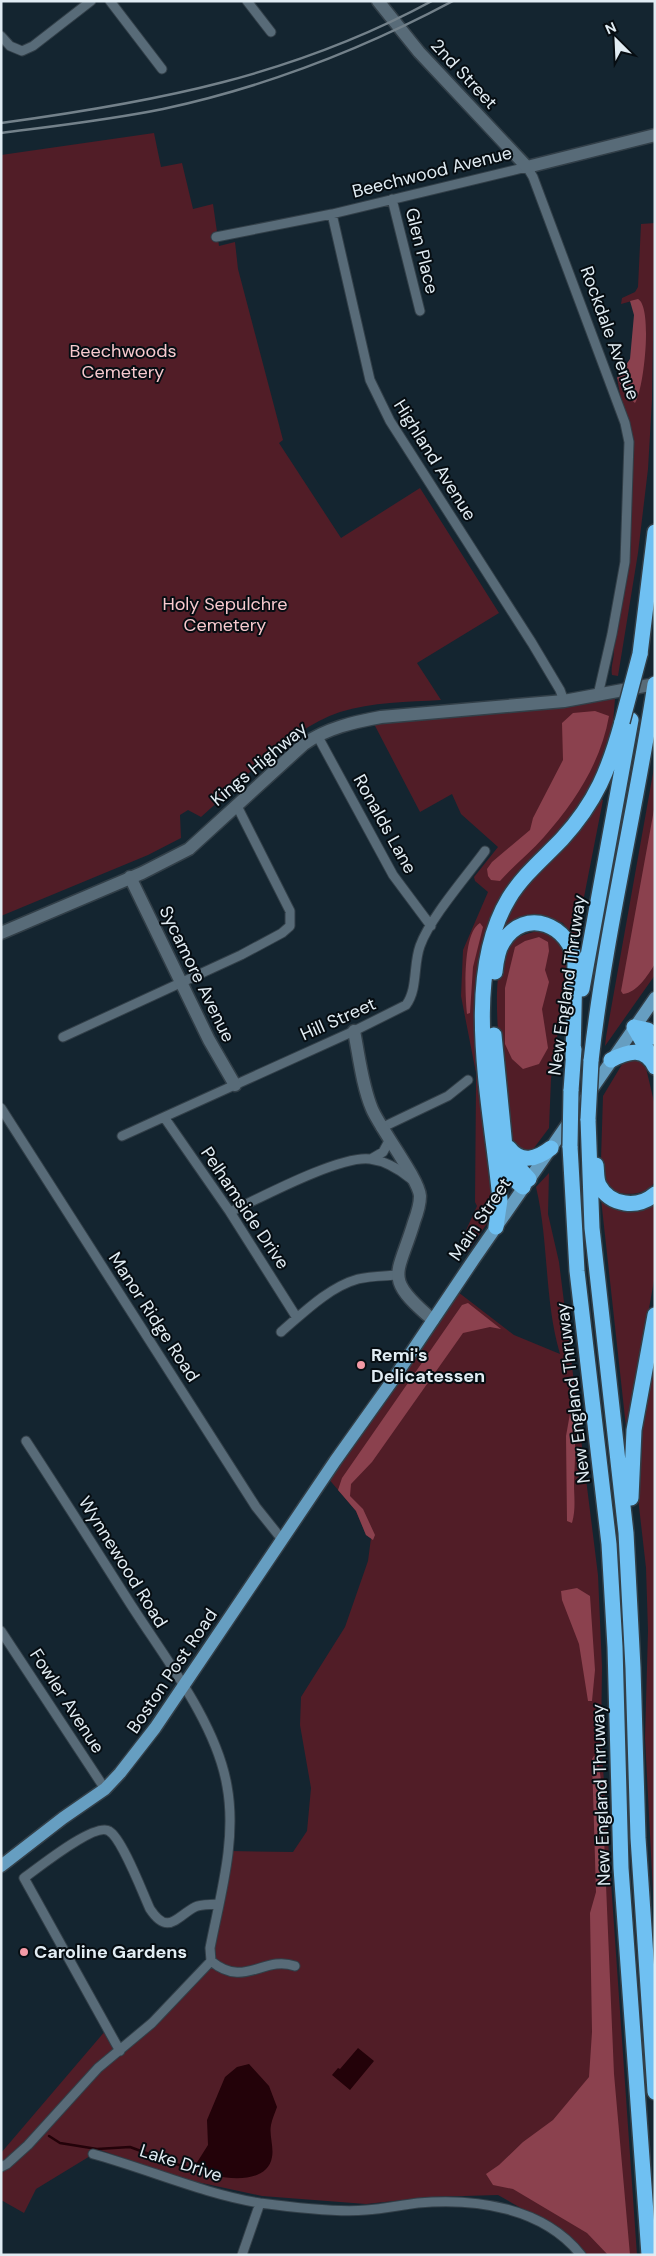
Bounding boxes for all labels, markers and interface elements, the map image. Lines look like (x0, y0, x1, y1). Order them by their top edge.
north arrow (591, 15, 641, 65)
text: N (602, 18, 619, 38)
street label: 2nd Street (425, 34, 503, 114)
street label: Beechwood Avenue (350, 141, 514, 203)
street label: Glen Place (400, 206, 444, 296)
street label: Rockdale Avenue (575, 263, 645, 403)
park label: Beechwoods Cemetery (69, 339, 177, 384)
street label: Highland Avenue (388, 395, 482, 525)
park label: Holy Sepulchre Cemetery (162, 592, 288, 637)
street label: Kings Highway (206, 717, 312, 811)
street label: Ronalds Lane (348, 770, 422, 878)
street label: New England Thruway (542, 893, 592, 1077)
street label: Sycamore Avenue (154, 902, 240, 1046)
street label: Hill Street (296, 992, 380, 1046)
street label: Pelhamside Drive (195, 1142, 295, 1274)
street label: Main Street (443, 1173, 517, 1265)
street label: Manor Ridge Road (103, 1247, 205, 1387)
street label: New England Thruway (550, 1301, 596, 1485)
place label: Remi's Delicatessen (371, 1343, 485, 1388)
marker: Remi's Delicatessen (355, 1359, 367, 1371)
street label: Wynnewood Road (73, 1492, 173, 1632)
street label: Boston Post Road (121, 1604, 223, 1738)
street label: Fowler Avenue (24, 1644, 110, 1758)
street label: New England Thruway (586, 1704, 616, 1886)
place label: Caroline Gardens (34, 1940, 187, 1964)
marker: Caroline Gardens (18, 1946, 30, 1958)
street label: Lake Drive (137, 2138, 225, 2188)

